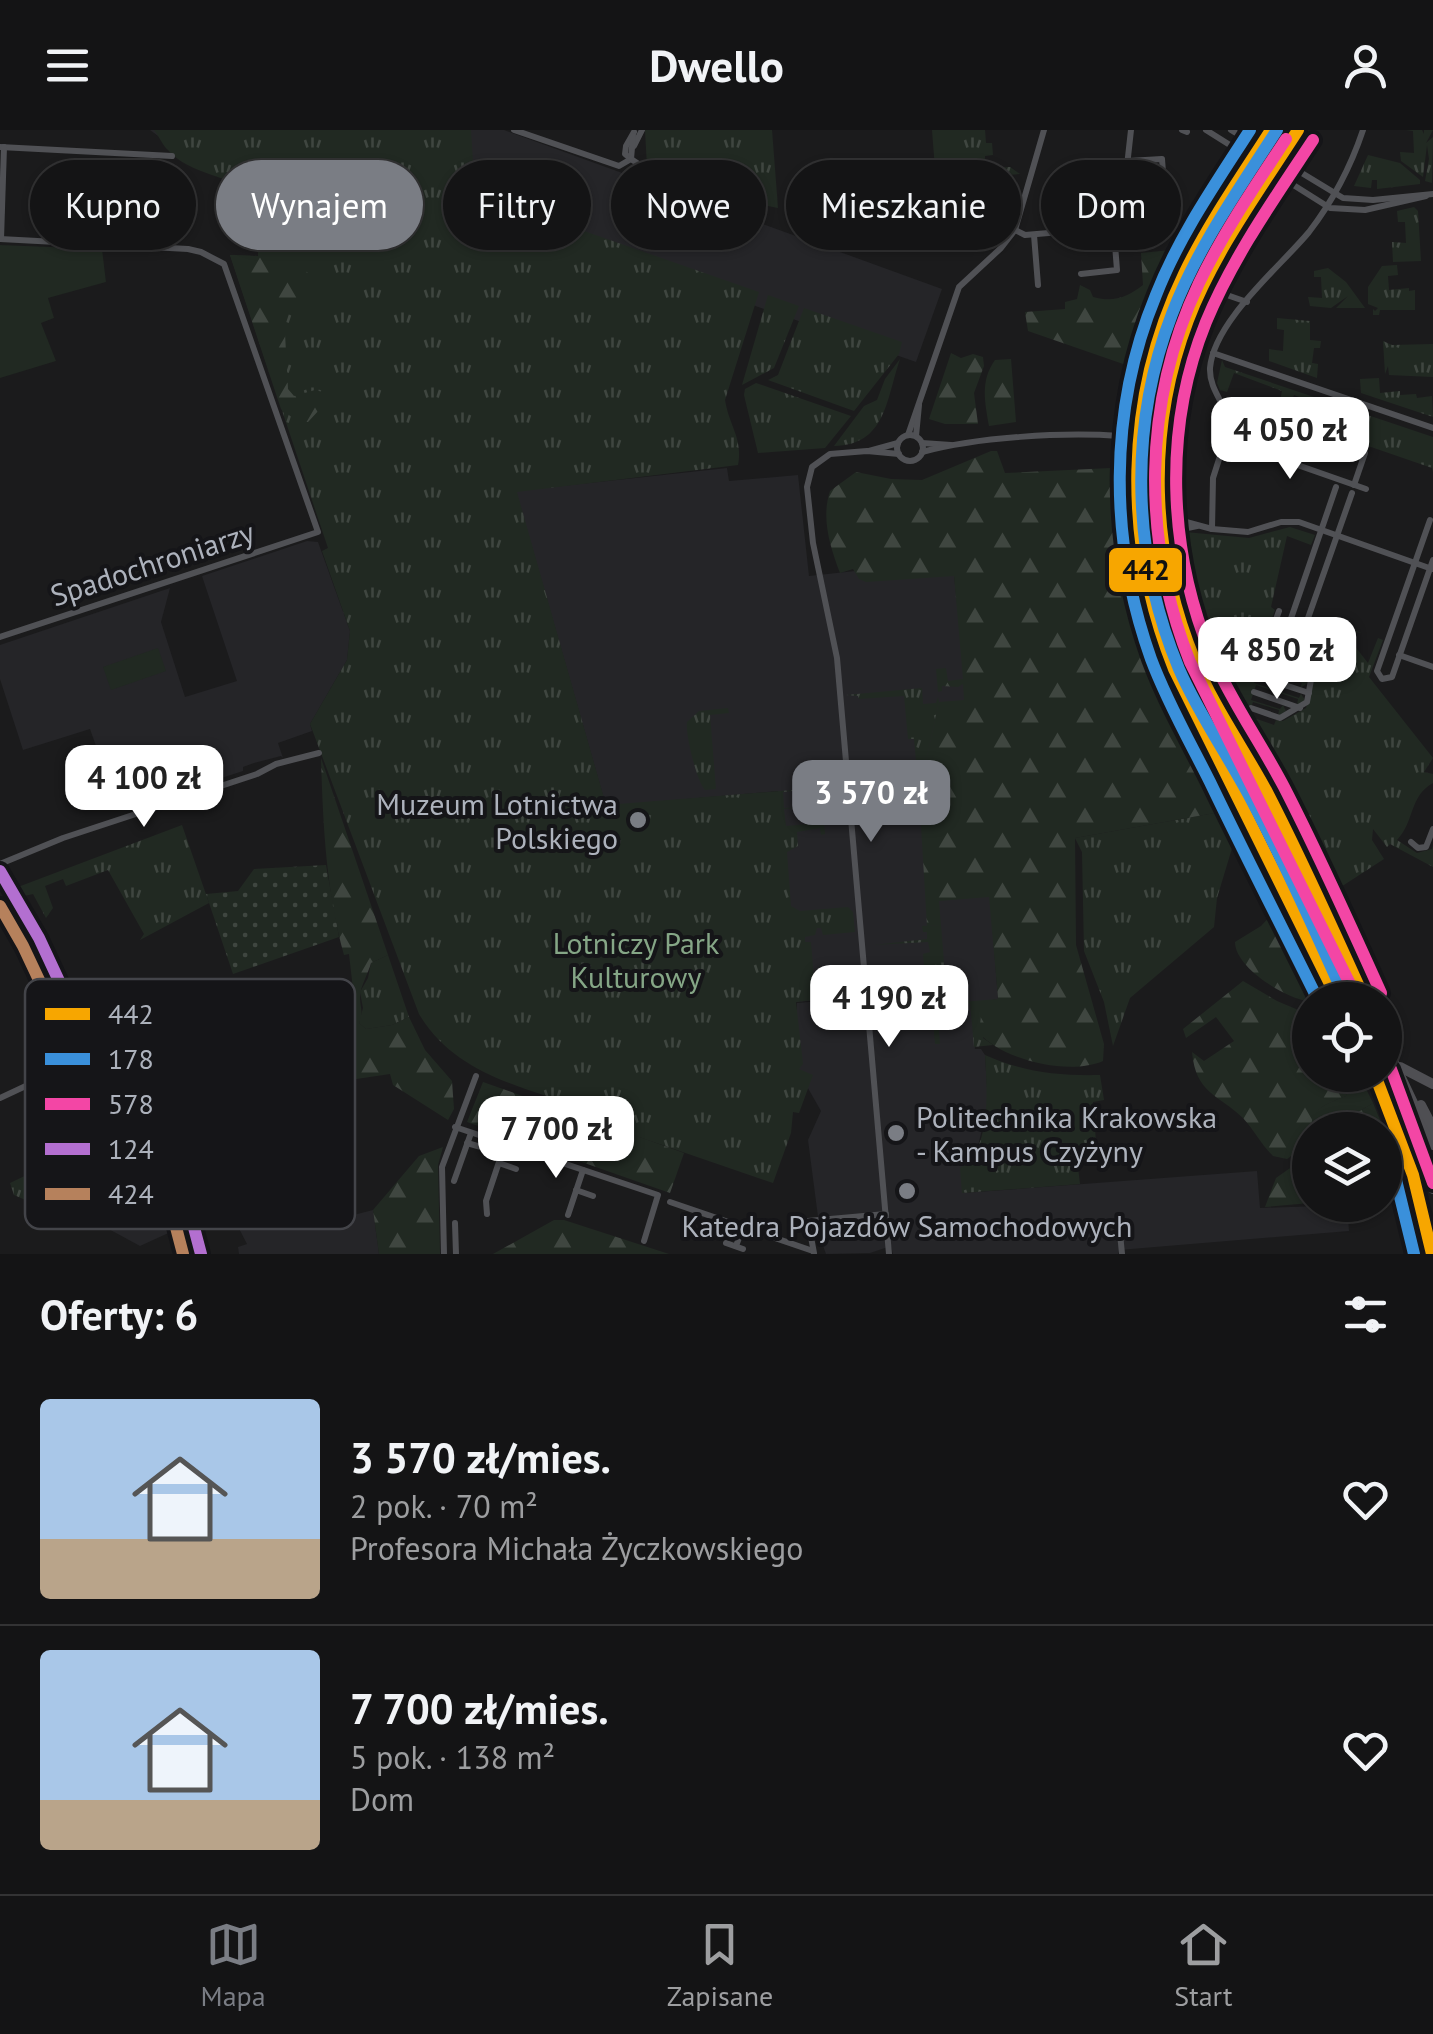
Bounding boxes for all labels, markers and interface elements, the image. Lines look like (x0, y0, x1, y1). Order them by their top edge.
text: Dwello (649, 36, 784, 94)
icon: menu (40, 38, 95, 93)
icon: person (1338, 38, 1393, 93)
chip: Kupno (30, 160, 196, 250)
chip: Wynajem (216, 160, 423, 250)
chip: Filtry (443, 160, 591, 250)
chip: Nowe (611, 160, 766, 250)
chip: Mieszkanie (786, 160, 1021, 250)
chip: Dom (1041, 160, 1181, 250)
pin: 4 050 zł (1187, 397, 1393, 482)
text: 4 050 zł (1233, 408, 1347, 450)
street label: Spadochroniarzy (45, 512, 259, 614)
line badge: 442 (1107, 546, 1184, 594)
text: 442 (1122, 551, 1170, 588)
pin: 4 850 zł (1174, 617, 1380, 702)
text: 4 850 zł (1220, 628, 1334, 670)
pin: 4 100 zł (41, 745, 247, 830)
text: 4 100 zł (87, 756, 201, 798)
pin: 3 570 zł (768, 760, 974, 845)
text: 3 570 zł (814, 771, 928, 813)
place label: Muzeum Lotnictwa Polskiego (376, 784, 618, 857)
marker: Muzeum Lotnictwa Polskiego (627, 809, 649, 831)
park label: Lotniczy Park Kulturowy (553, 923, 720, 996)
pin: 4 190 zł (786, 965, 992, 1050)
text: 4 190 zł (832, 976, 946, 1018)
legend (25, 979, 355, 1229)
map controls (1292, 982, 1402, 1222)
button: locate (1292, 982, 1402, 1092)
text: 442 (108, 995, 154, 1032)
text: 178 (108, 1040, 154, 1077)
text: 578 (108, 1085, 154, 1122)
pin: 7 700 zł (453, 1096, 659, 1181)
place label: Politechnika Krakowska - Kampus Czyżyny (916, 1097, 1217, 1170)
text: 7 700 zł (500, 1107, 612, 1149)
button: layers (1292, 1112, 1402, 1222)
marker: Politechnika Krakowska - Kampus Czyżyny (885, 1122, 907, 1144)
text: 124 (108, 1130, 154, 1167)
text: 424 (108, 1175, 154, 1212)
marker: Katedra Pojazdów Samochodowych (896, 1180, 918, 1202)
place label: Katedra Pojazdów Samochodowych (682, 1206, 1132, 1245)
text: Oferty: 6 (40, 1287, 198, 1342)
icon: filters (1338, 1287, 1393, 1342)
text: 3 570 zł/mies. (350, 1430, 611, 1485)
icon: home (120, 1439, 240, 1559)
icon: heart (1338, 1472, 1393, 1527)
text: 2 pok. · 70 m² (350, 1485, 538, 1527)
text: Profesora Michała Życzkowskiego (350, 1527, 803, 1569)
text: 7 700 zł/mies. (350, 1681, 609, 1736)
icon: home (120, 1690, 240, 1810)
icon: heart (1338, 1723, 1393, 1778)
text: 5 pok. · 138 m² (350, 1736, 555, 1778)
text: Dom (350, 1778, 414, 1820)
tab: Mapa (201, 1917, 266, 2014)
tab: Zapisane (667, 1917, 773, 2014)
tab: Start (1174, 1917, 1232, 2014)

